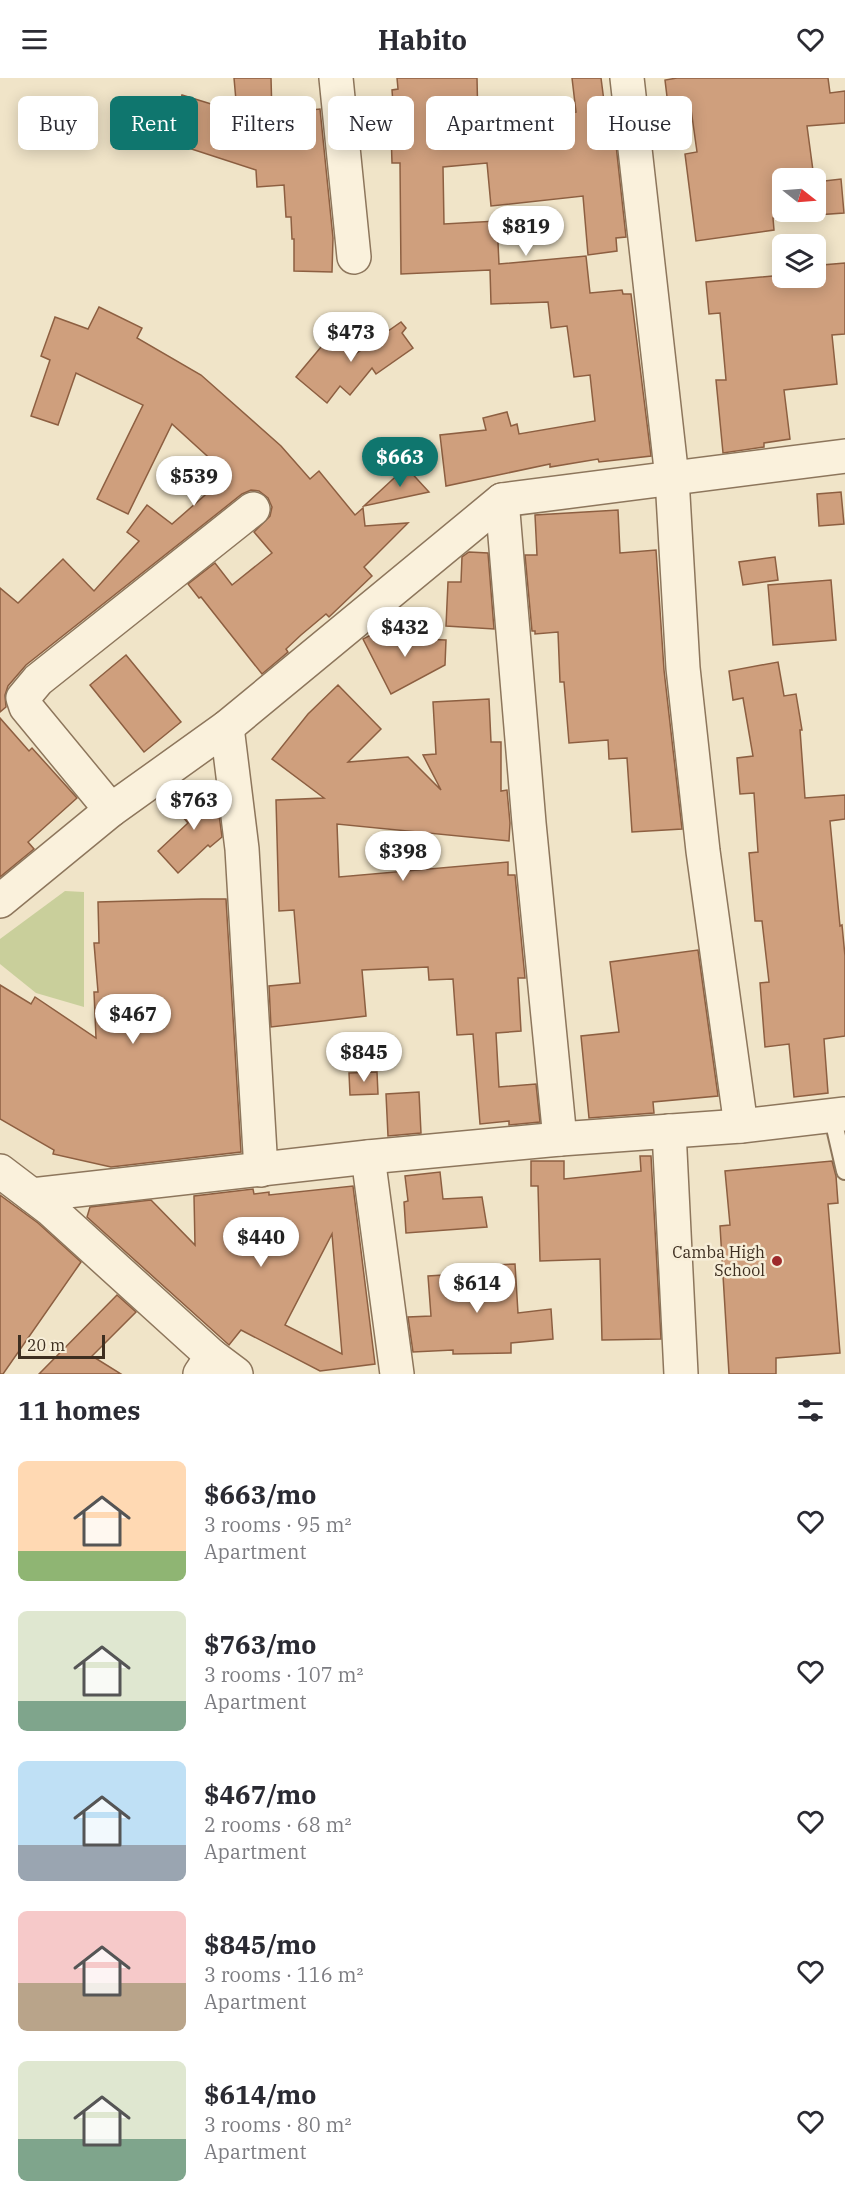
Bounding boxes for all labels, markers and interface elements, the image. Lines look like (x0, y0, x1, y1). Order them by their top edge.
text: Habito (378, 22, 467, 57)
icon: menu (18, 23, 51, 56)
icon: heart (794, 23, 827, 56)
chip: Buy (18, 96, 98, 150)
chip: Rent (110, 96, 198, 150)
chip: Filters (210, 96, 316, 150)
chip: New (328, 96, 414, 150)
chip: Apartment (426, 96, 575, 150)
chip: House (587, 96, 692, 150)
north arrow (772, 168, 826, 222)
map controls (772, 168, 826, 288)
pin: $819 (490, 206, 562, 257)
text: $819 (502, 212, 550, 239)
button: layers (772, 234, 826, 288)
pin: $473 (315, 312, 387, 363)
text: $473 (327, 318, 375, 345)
pin: $663 (364, 437, 436, 488)
text: $663 (376, 443, 424, 470)
pin: $539 (158, 456, 230, 507)
text: $539 (170, 462, 218, 489)
pin: $432 (369, 607, 441, 658)
text: $432 (381, 613, 429, 640)
pin: $763 (158, 780, 230, 831)
text: $763 (170, 786, 218, 813)
pin: $398 (367, 831, 439, 882)
text: $398 (379, 837, 427, 864)
pin: $467 (97, 994, 169, 1045)
text: $467 (109, 1000, 157, 1027)
pin: $845 (328, 1032, 400, 1083)
text: $845 (340, 1038, 388, 1065)
pin: $440 (225, 1217, 297, 1268)
text: $440 (237, 1223, 285, 1250)
place label: Camba High School (672, 1242, 765, 1280)
marker: Camba High School (770, 1254, 784, 1268)
pin: $614 (441, 1263, 513, 1314)
text: $614 (453, 1269, 501, 1296)
scale bar (18, 1332, 105, 1360)
text: 20 m (27, 1335, 65, 1355)
text: 11 homes (18, 1393, 140, 1427)
icon: filters (794, 1394, 827, 1427)
text: $663/mo (204, 1477, 316, 1511)
icon: home (66, 1485, 138, 1557)
icon: heart (794, 1505, 827, 1538)
text: 3 rooms · 95 m² (204, 1511, 351, 1538)
text: Apartment (204, 1538, 307, 1565)
text: $763/mo (204, 1627, 316, 1661)
icon: home (66, 1635, 138, 1707)
icon: heart (794, 1655, 827, 1688)
text: 3 rooms · 107 m² (204, 1661, 363, 1688)
text: Apartment (204, 1688, 307, 1715)
text: $467/mo (204, 1777, 316, 1811)
icon: home (66, 1785, 138, 1857)
icon: heart (794, 1805, 827, 1838)
text: 2 rooms · 68 m² (204, 1811, 351, 1838)
text: Apartment (204, 1838, 307, 1865)
text: $845/mo (204, 1927, 316, 1961)
icon: home (66, 1935, 138, 2007)
icon: heart (794, 1955, 827, 1988)
text: 3 rooms · 116 m² (204, 1961, 363, 1988)
text: Apartment (204, 1988, 307, 2015)
text: $614/mo (204, 2077, 316, 2111)
icon: home (66, 2085, 138, 2157)
icon: heart (794, 2105, 827, 2138)
text: 3 rooms · 80 m² (204, 2111, 351, 2138)
text: Apartment (204, 2138, 307, 2165)

